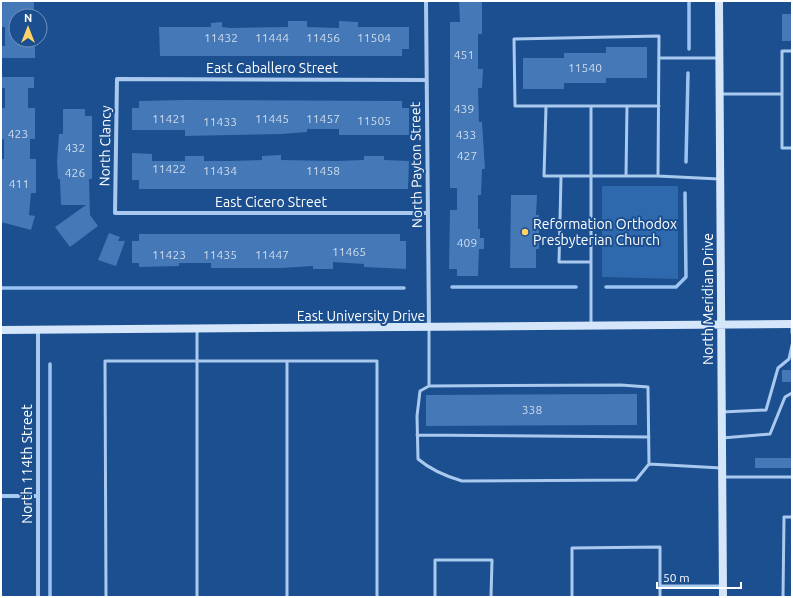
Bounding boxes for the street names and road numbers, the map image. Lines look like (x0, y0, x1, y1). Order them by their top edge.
street label: East Caballero Street (206, 60, 338, 76)
street label: North Payton Street (407, 101, 425, 228)
street label: North Clancy (96, 105, 114, 187)
street label: East Cicero Street (215, 194, 327, 210)
street label: North Meridian Drive (700, 233, 716, 365)
street label: East University Drive (297, 308, 425, 324)
street label: North 114th Street (19, 404, 35, 524)

